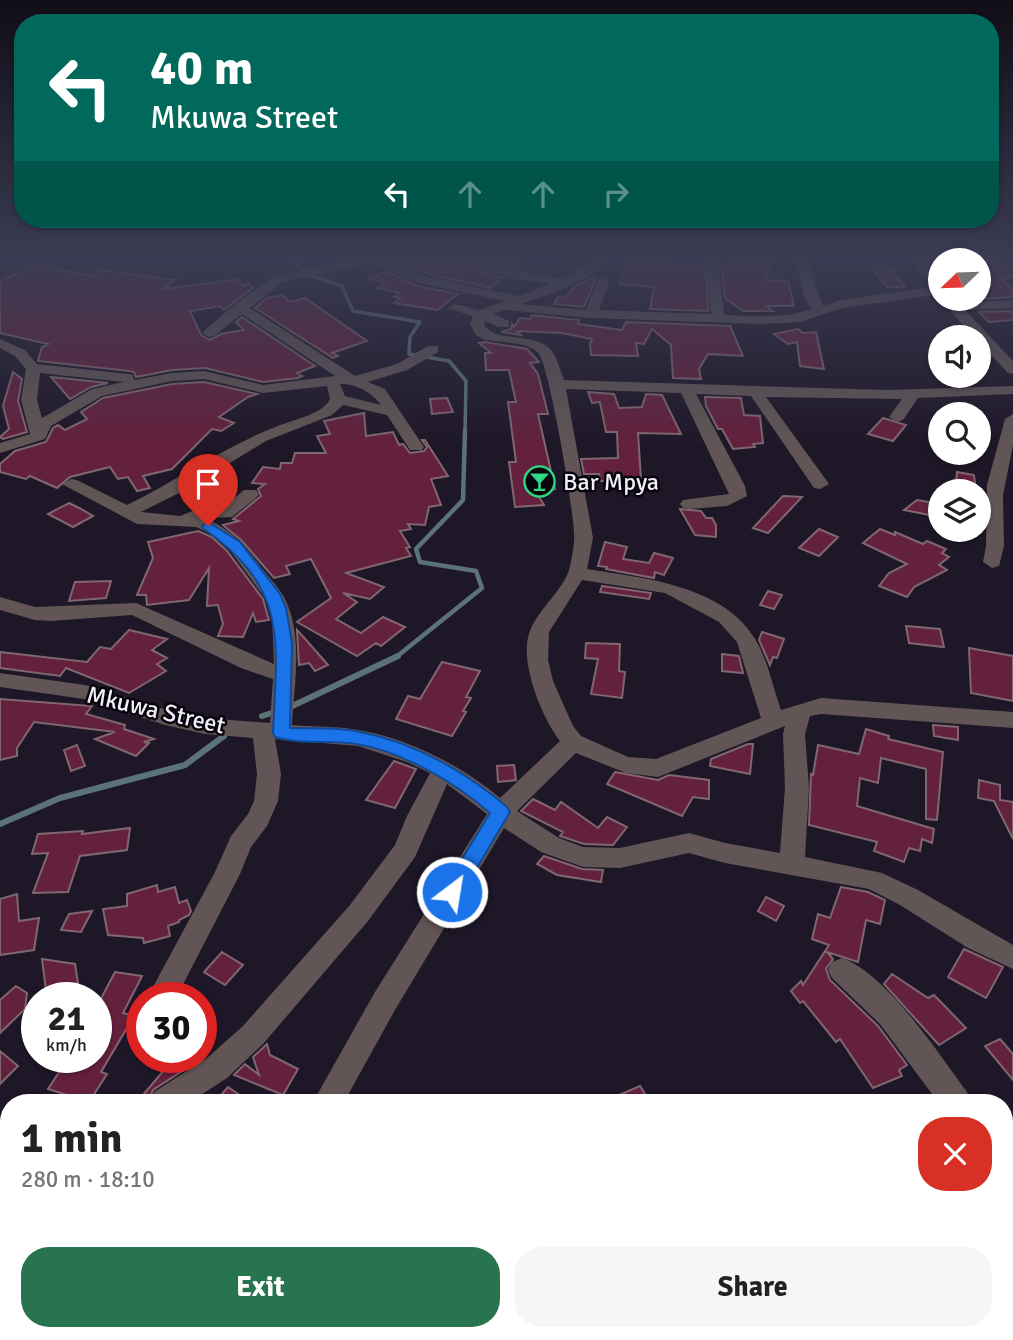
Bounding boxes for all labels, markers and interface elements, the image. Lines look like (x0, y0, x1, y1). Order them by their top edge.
text: 40 m (150, 38, 253, 98)
icon: left (35, 42, 126, 133)
text: Mkuwa Street (150, 98, 338, 137)
icon: left (378, 175, 416, 213)
icon: ahead (451, 175, 489, 213)
icon: ahead (524, 175, 562, 213)
icon: right (597, 175, 635, 213)
north arrow (928, 248, 990, 312)
map controls (928, 248, 991, 542)
button: sound (928, 325, 991, 388)
button: search (928, 402, 991, 465)
pin (178, 454, 238, 526)
icon: arrive (189, 465, 227, 503)
bar icon: Bar Mpya (523, 465, 557, 499)
place label: Bar Mpya (563, 467, 659, 497)
button: layers (928, 479, 991, 542)
street label: Mkuwa Street (84, 679, 228, 741)
position arrow (415, 855, 489, 929)
speed limit sign: 30 (126, 982, 217, 1073)
text: 21 (48, 997, 85, 1040)
text: km/h (46, 1034, 87, 1056)
text: 1 min (21, 1113, 122, 1164)
button: close (918, 1117, 992, 1191)
text: 280 m · 18:10 (21, 1165, 155, 1194)
button: Exit (21, 1247, 500, 1327)
button: Share (514, 1247, 992, 1327)

